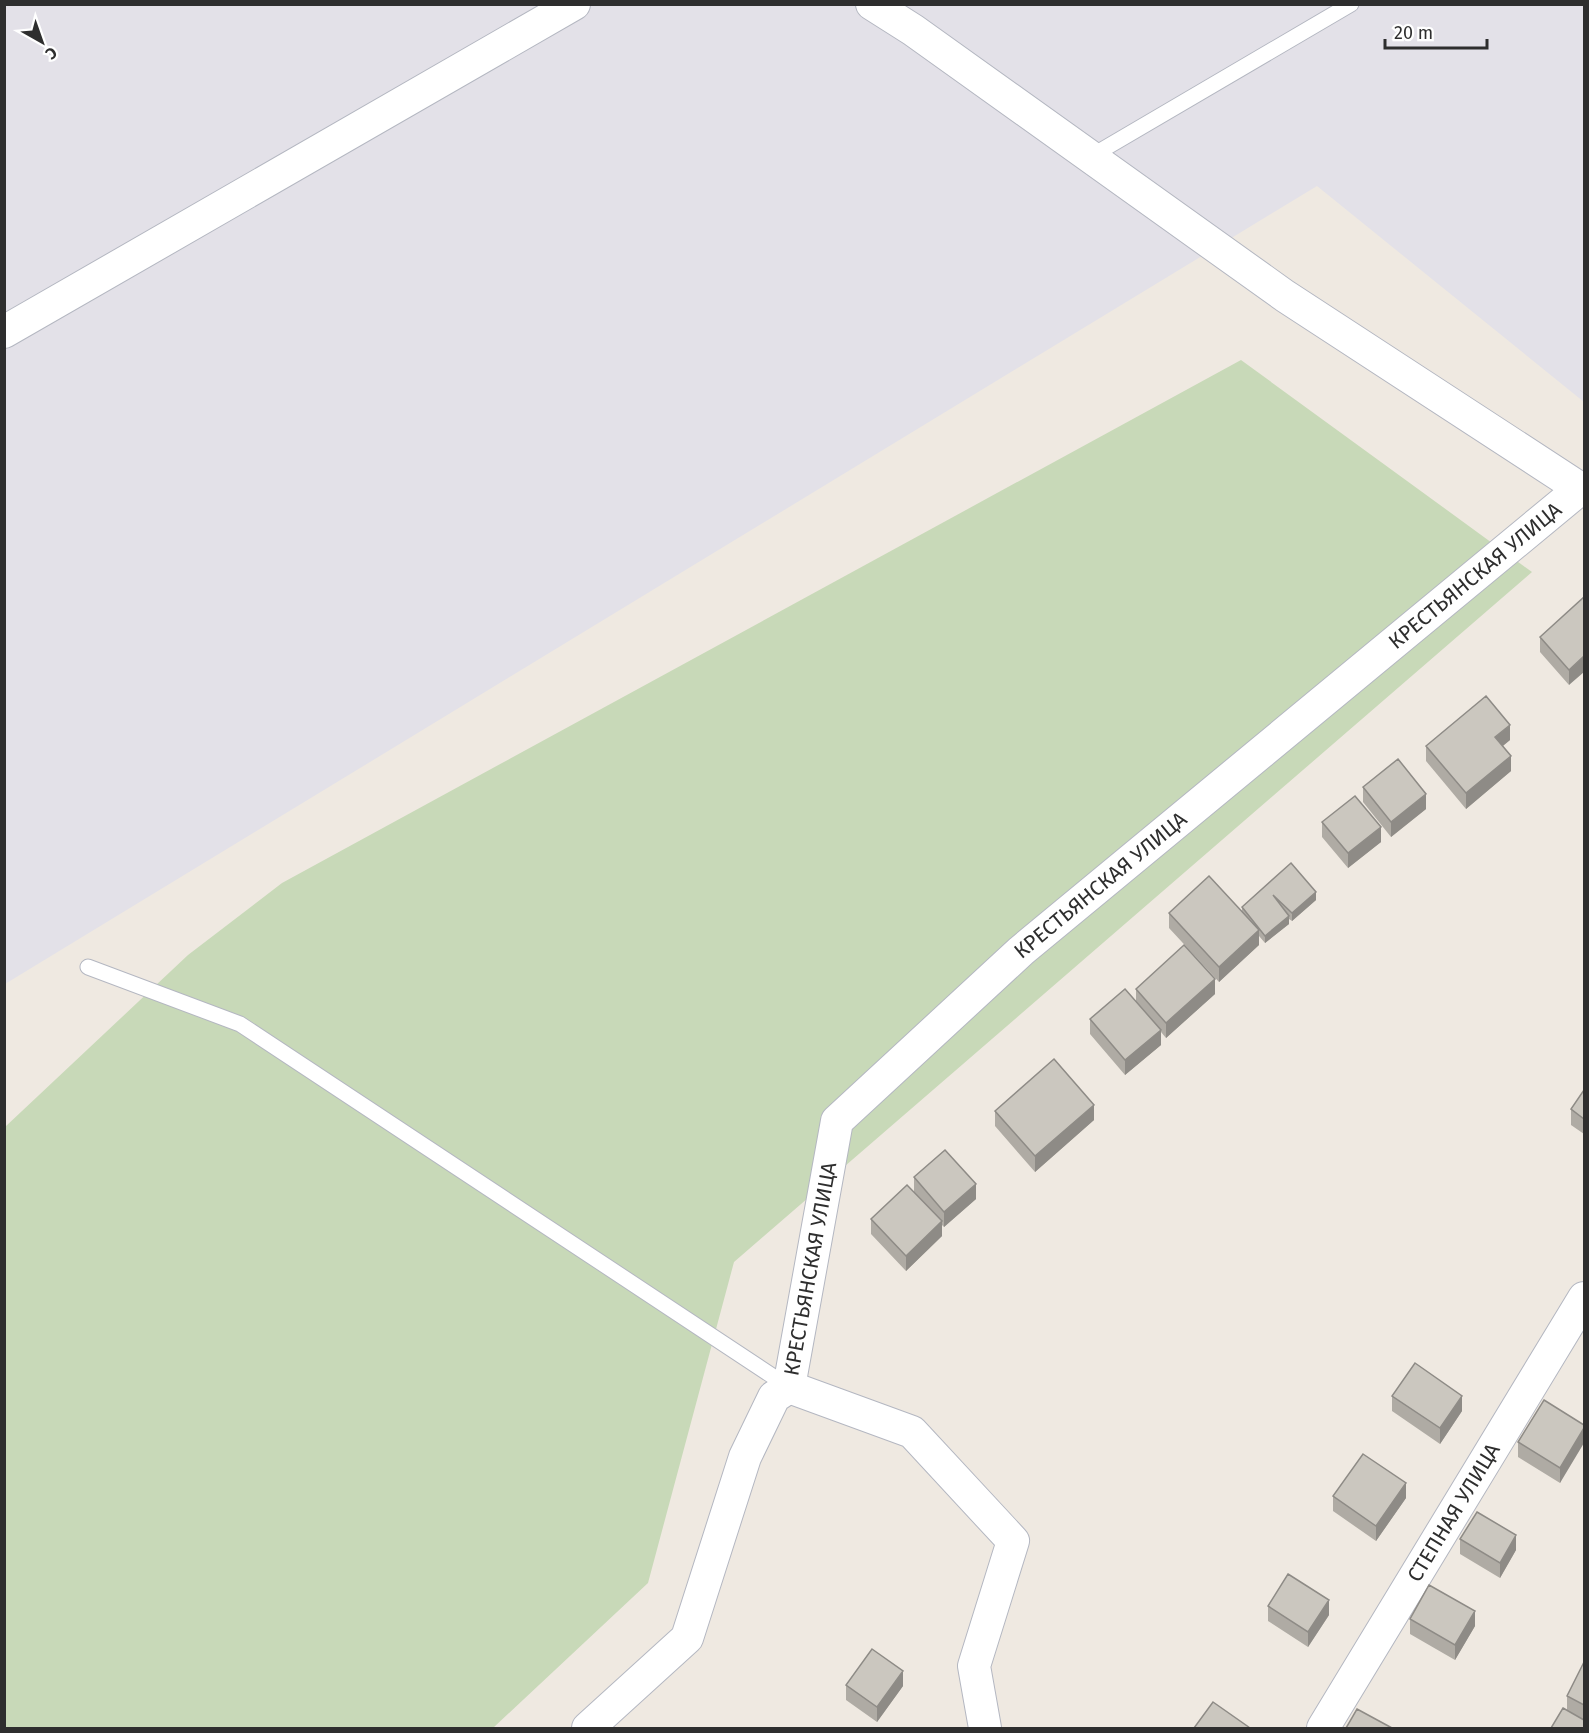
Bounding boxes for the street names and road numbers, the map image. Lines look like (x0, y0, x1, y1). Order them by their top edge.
street label: КРЕСТЬЯНСКАЯ УЛИЦА (1383, 497, 1567, 655)
street label: КРЕСТЬЯНСКАЯ УЛИЦА (1009, 806, 1192, 964)
street label: КРЕСТЬЯНСКАЯ УЛИЦА (778, 1160, 842, 1378)
street label: СТЕПНАЯ УЛИЦА (1402, 1438, 1506, 1587)

